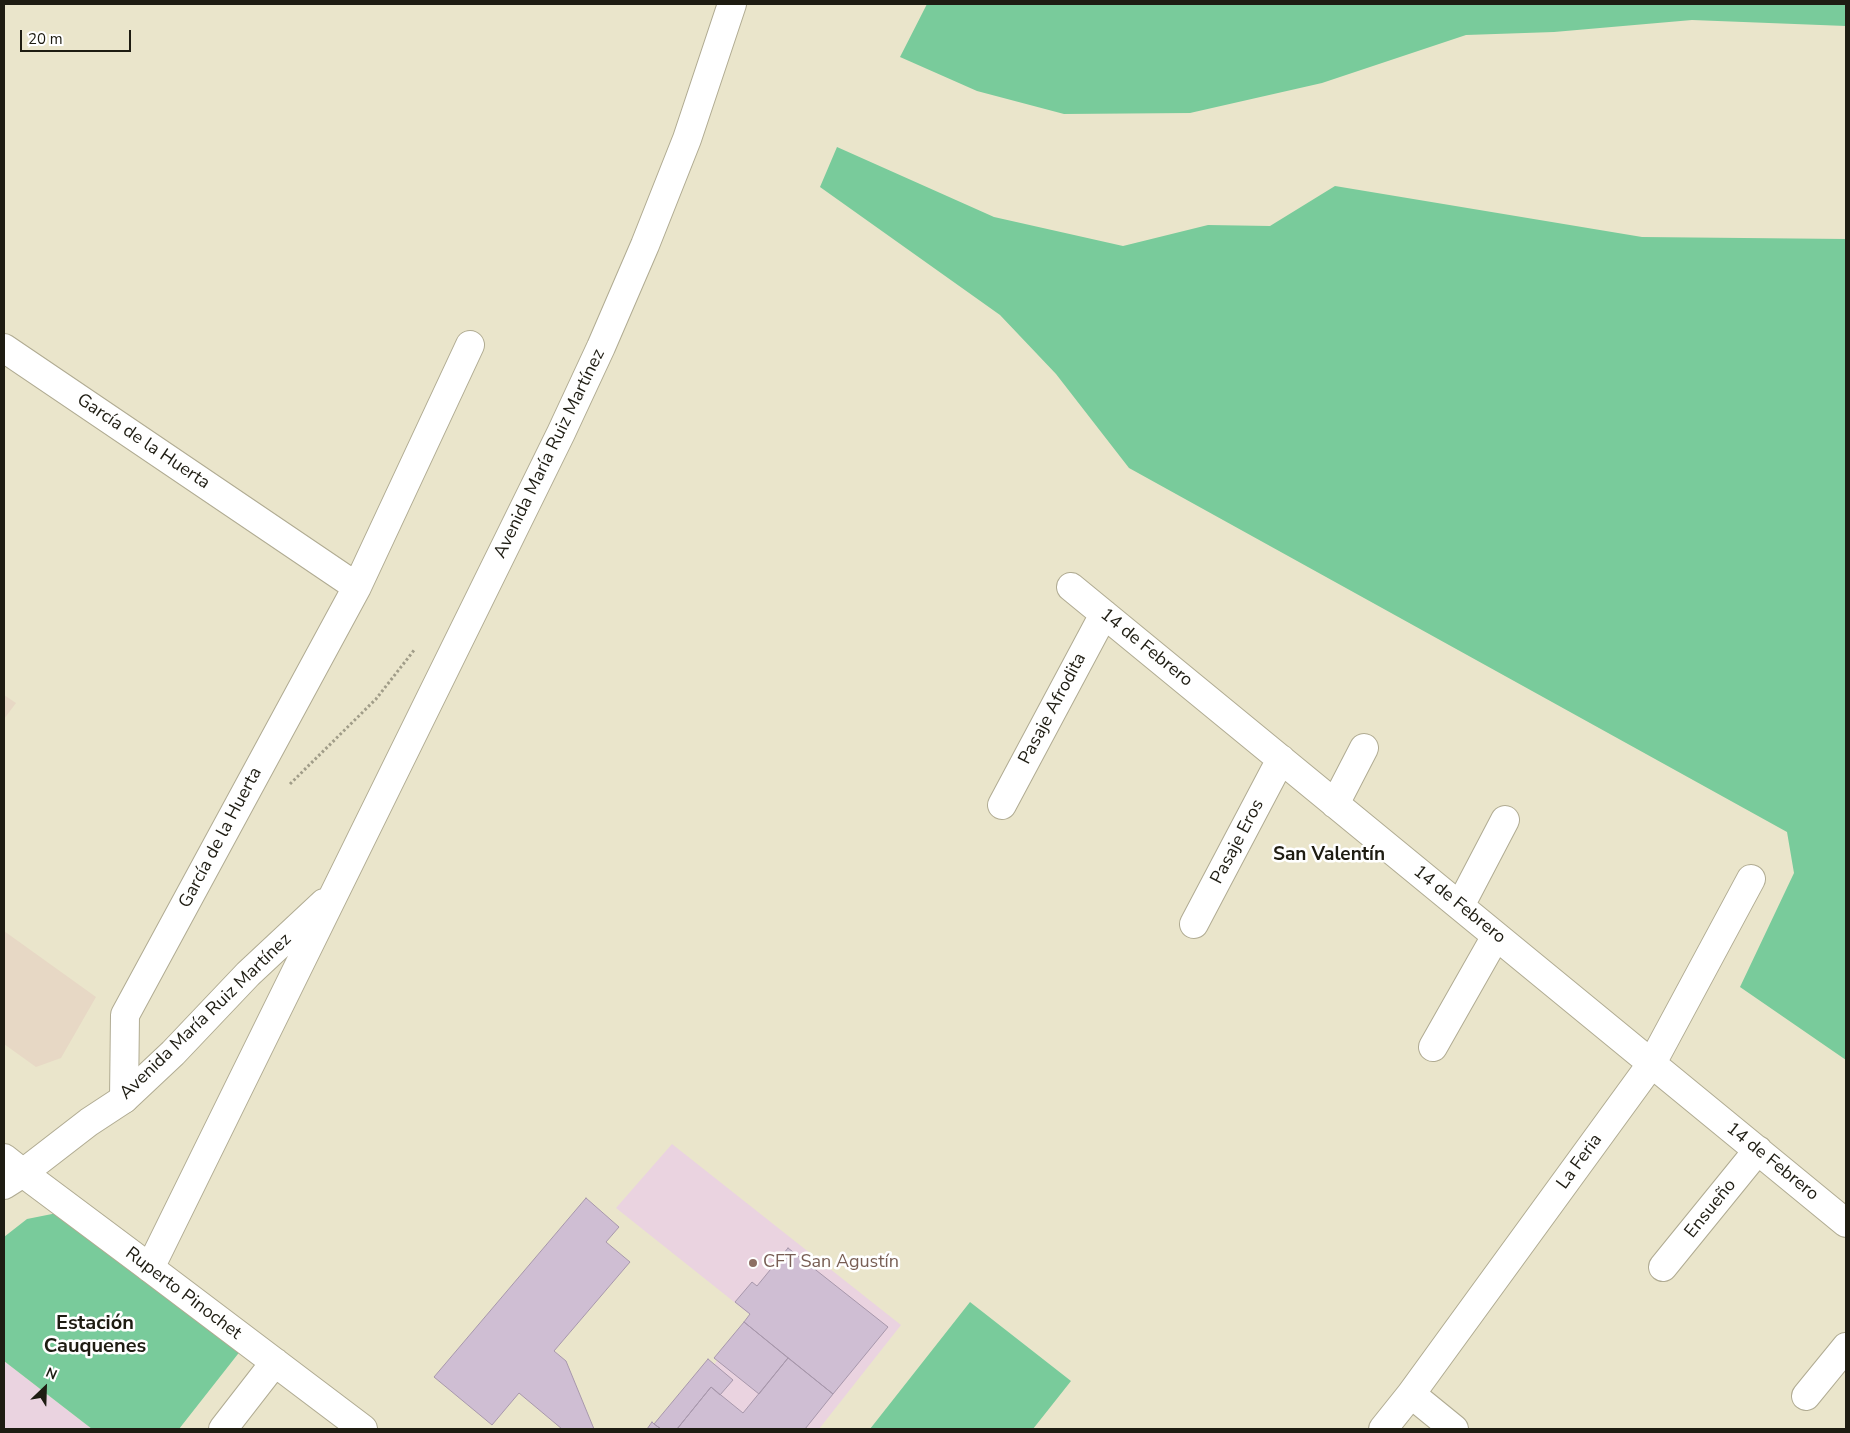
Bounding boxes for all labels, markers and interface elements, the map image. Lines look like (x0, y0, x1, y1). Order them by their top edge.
scale bar (22, 20, 134, 52)
text: 20 m (28, 29, 63, 49)
street label: Avenida María Ruiz Martínez (490, 346, 610, 562)
street label: García de la Huerta (72, 389, 214, 495)
street label: 14 de Febrero (1095, 604, 1197, 692)
street label: Pasaje Afrodita (1015, 650, 1091, 768)
street label: García de la Huerta (175, 764, 267, 912)
street label: Pasaje Eros (1207, 796, 1269, 888)
district label: San Valentín (1273, 844, 1385, 866)
street label: 14 de Febrero (1408, 861, 1510, 949)
street label: Avenida María Ruiz Martínez (116, 929, 296, 1105)
street label: 14 de Febrero (1721, 1118, 1823, 1206)
street label: La Feria (1553, 1130, 1607, 1194)
street label: Ensueño (1681, 1175, 1741, 1243)
street label: Ruperto Pinochet (121, 1243, 245, 1345)
place label: CFT San Agustín (763, 1252, 899, 1274)
marker: CFT San Agustín (747, 1257, 759, 1269)
district label: Estación Cauquenes (44, 1312, 146, 1359)
north arrow (20, 1363, 70, 1413)
text: N (43, 1363, 60, 1385)

